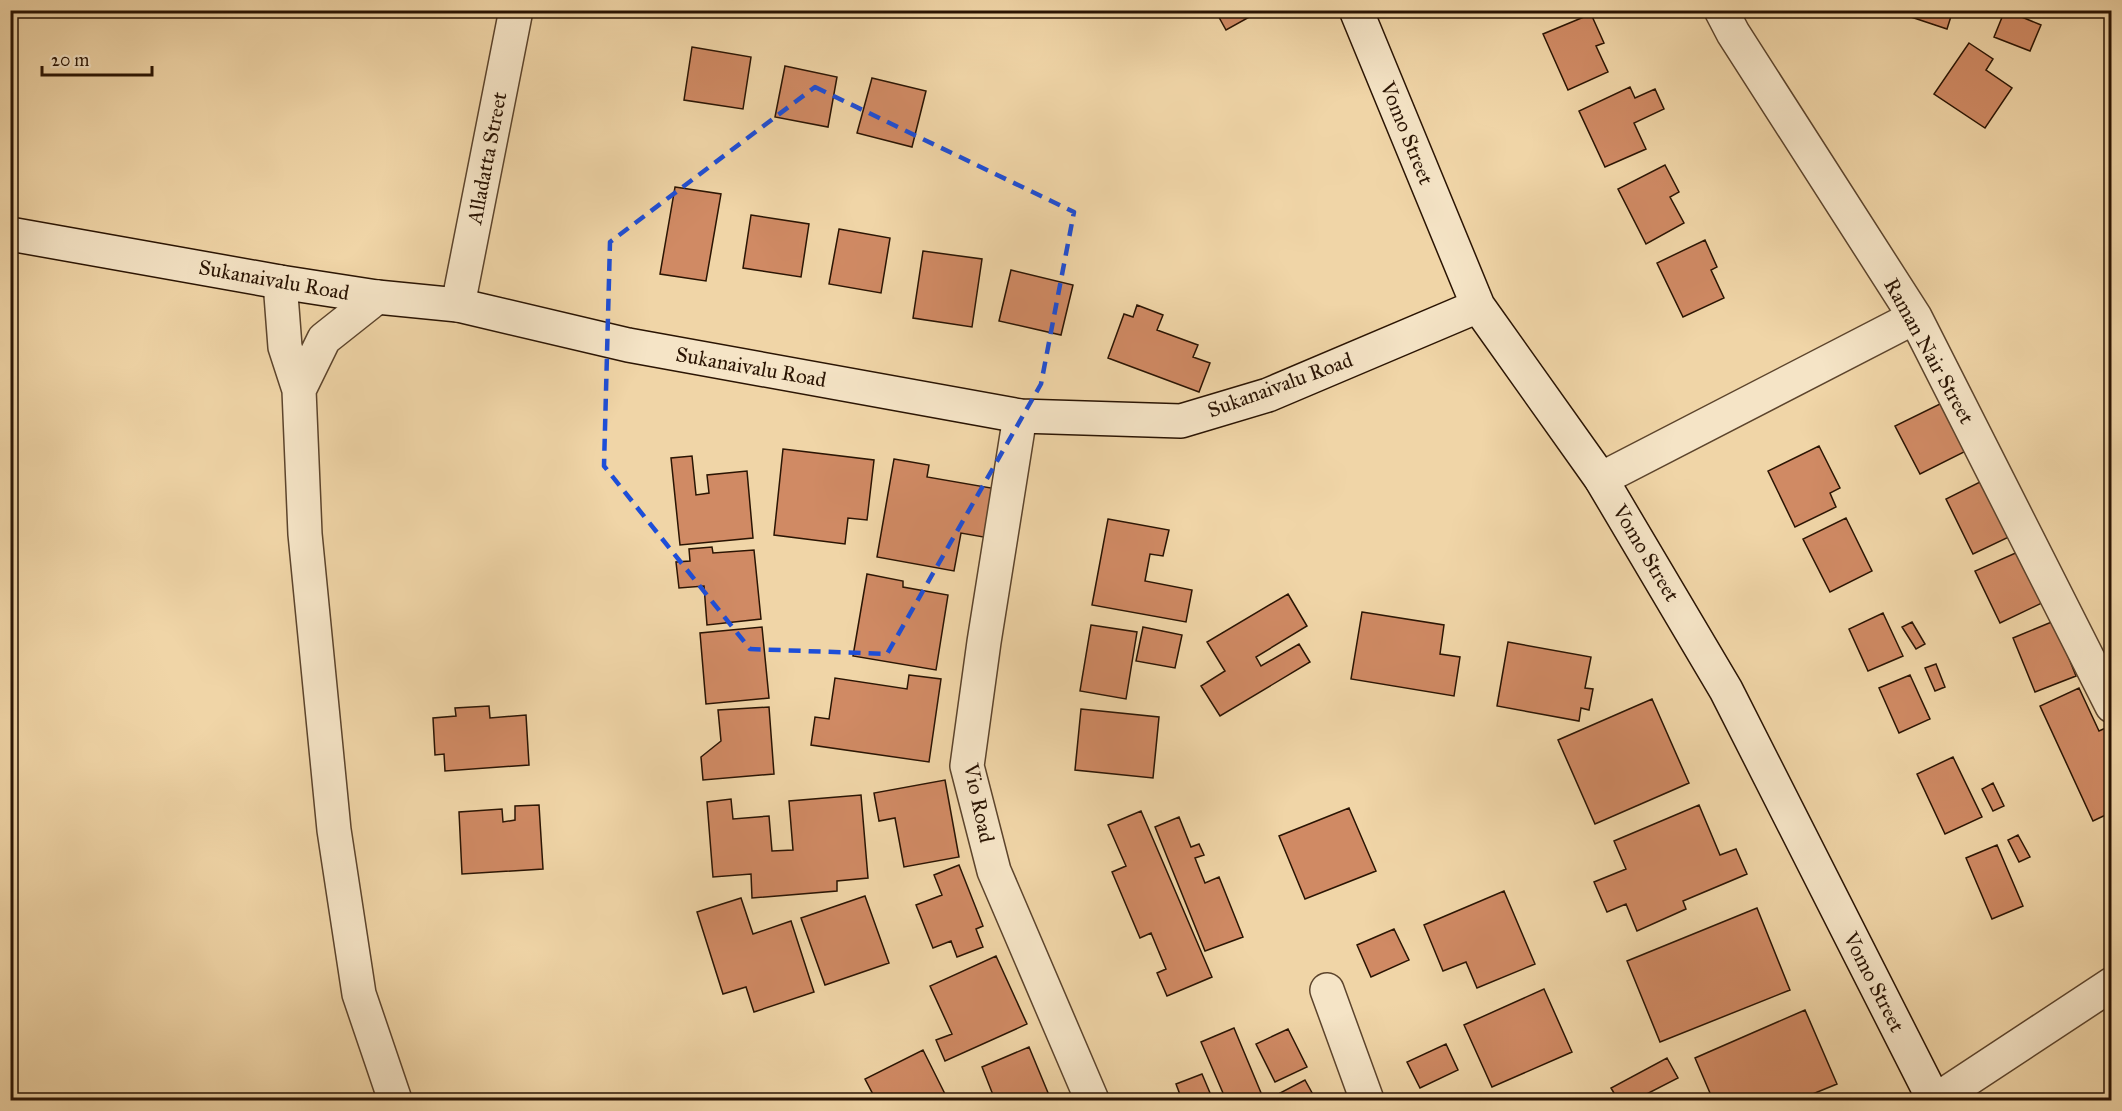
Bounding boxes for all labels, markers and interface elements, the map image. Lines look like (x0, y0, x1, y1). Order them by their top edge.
scale bar (42, 39, 152, 77)
text: 20 m (51, 49, 89, 71)
street label: Vomo Street (1374, 77, 1440, 189)
street label: Alladatta Street (461, 89, 513, 227)
street label: Sukanaivalu Road (197, 254, 352, 306)
street label: Raman Nair Street (1878, 274, 1980, 429)
street label: Sukanaivalu Road (674, 341, 829, 393)
street label: Sukanaivalu Road (1204, 347, 1357, 423)
street label: Vomo Street (1606, 499, 1685, 607)
street label: Vio Road (958, 760, 1000, 845)
street label: Vomo Street (1837, 927, 1911, 1037)

